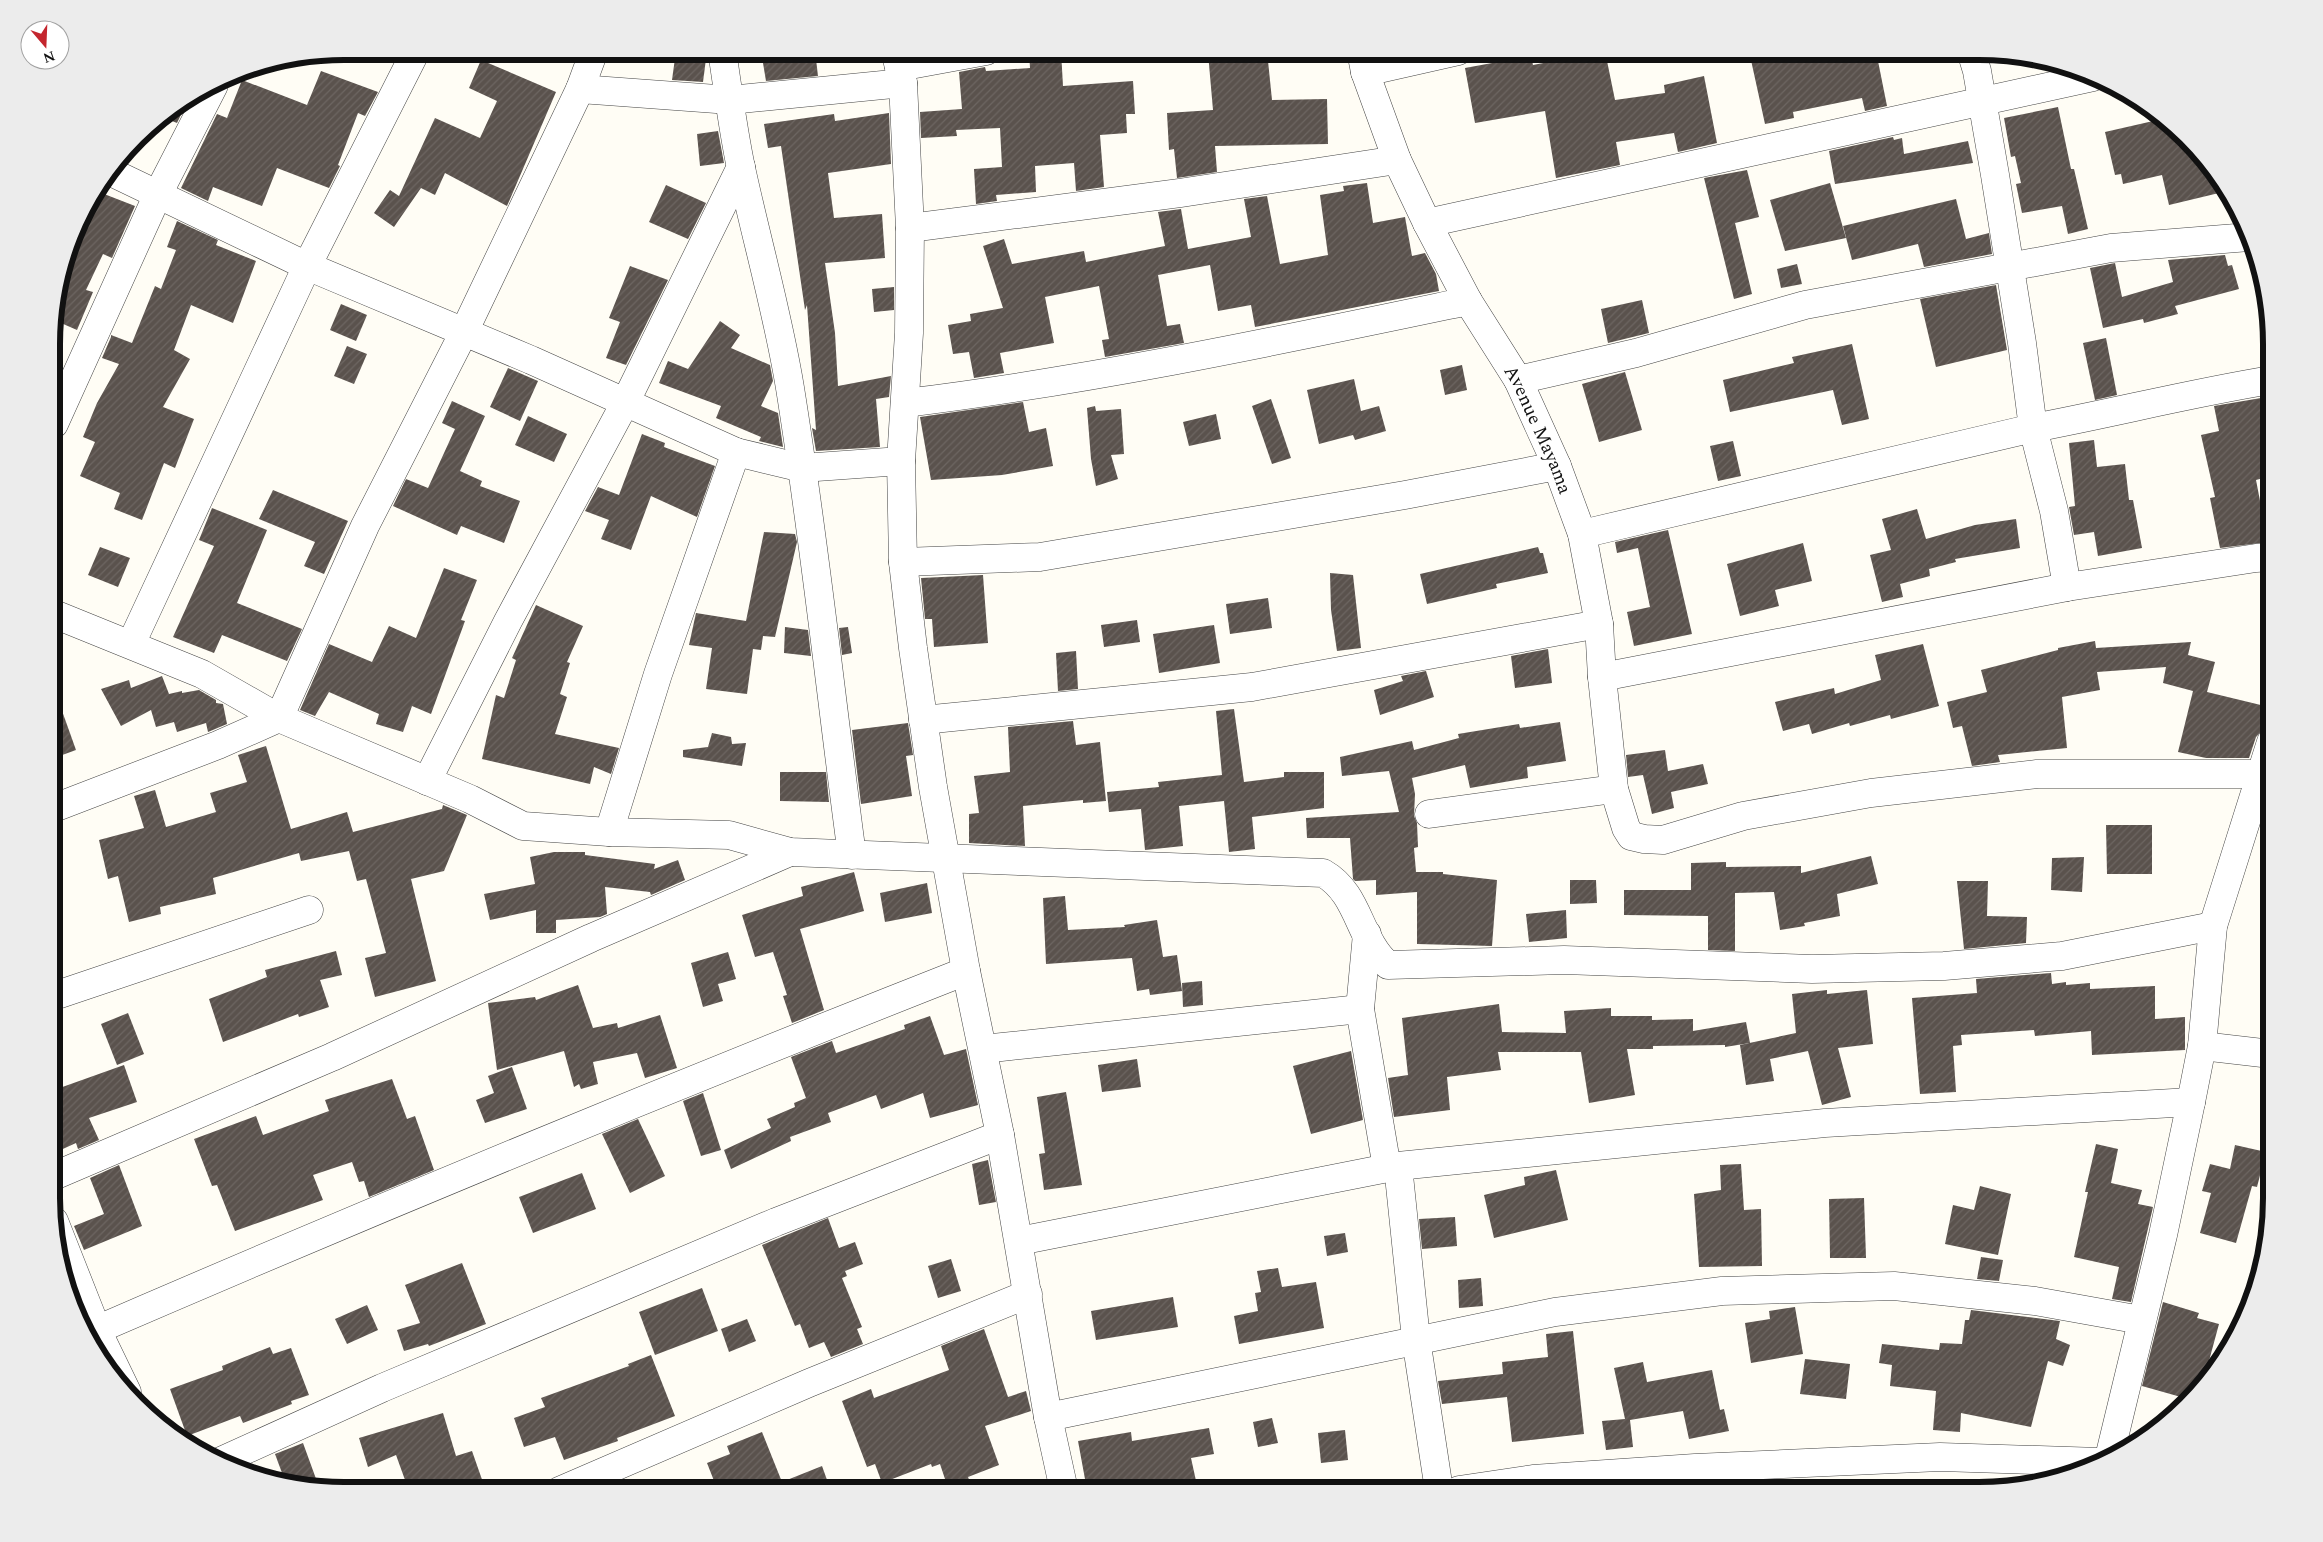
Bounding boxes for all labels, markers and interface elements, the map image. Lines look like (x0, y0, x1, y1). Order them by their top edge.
north arrow (20, 20, 70, 70)
text: N (40, 45, 58, 69)
street label: Avenue Mayama (1496, 360, 1579, 499)

